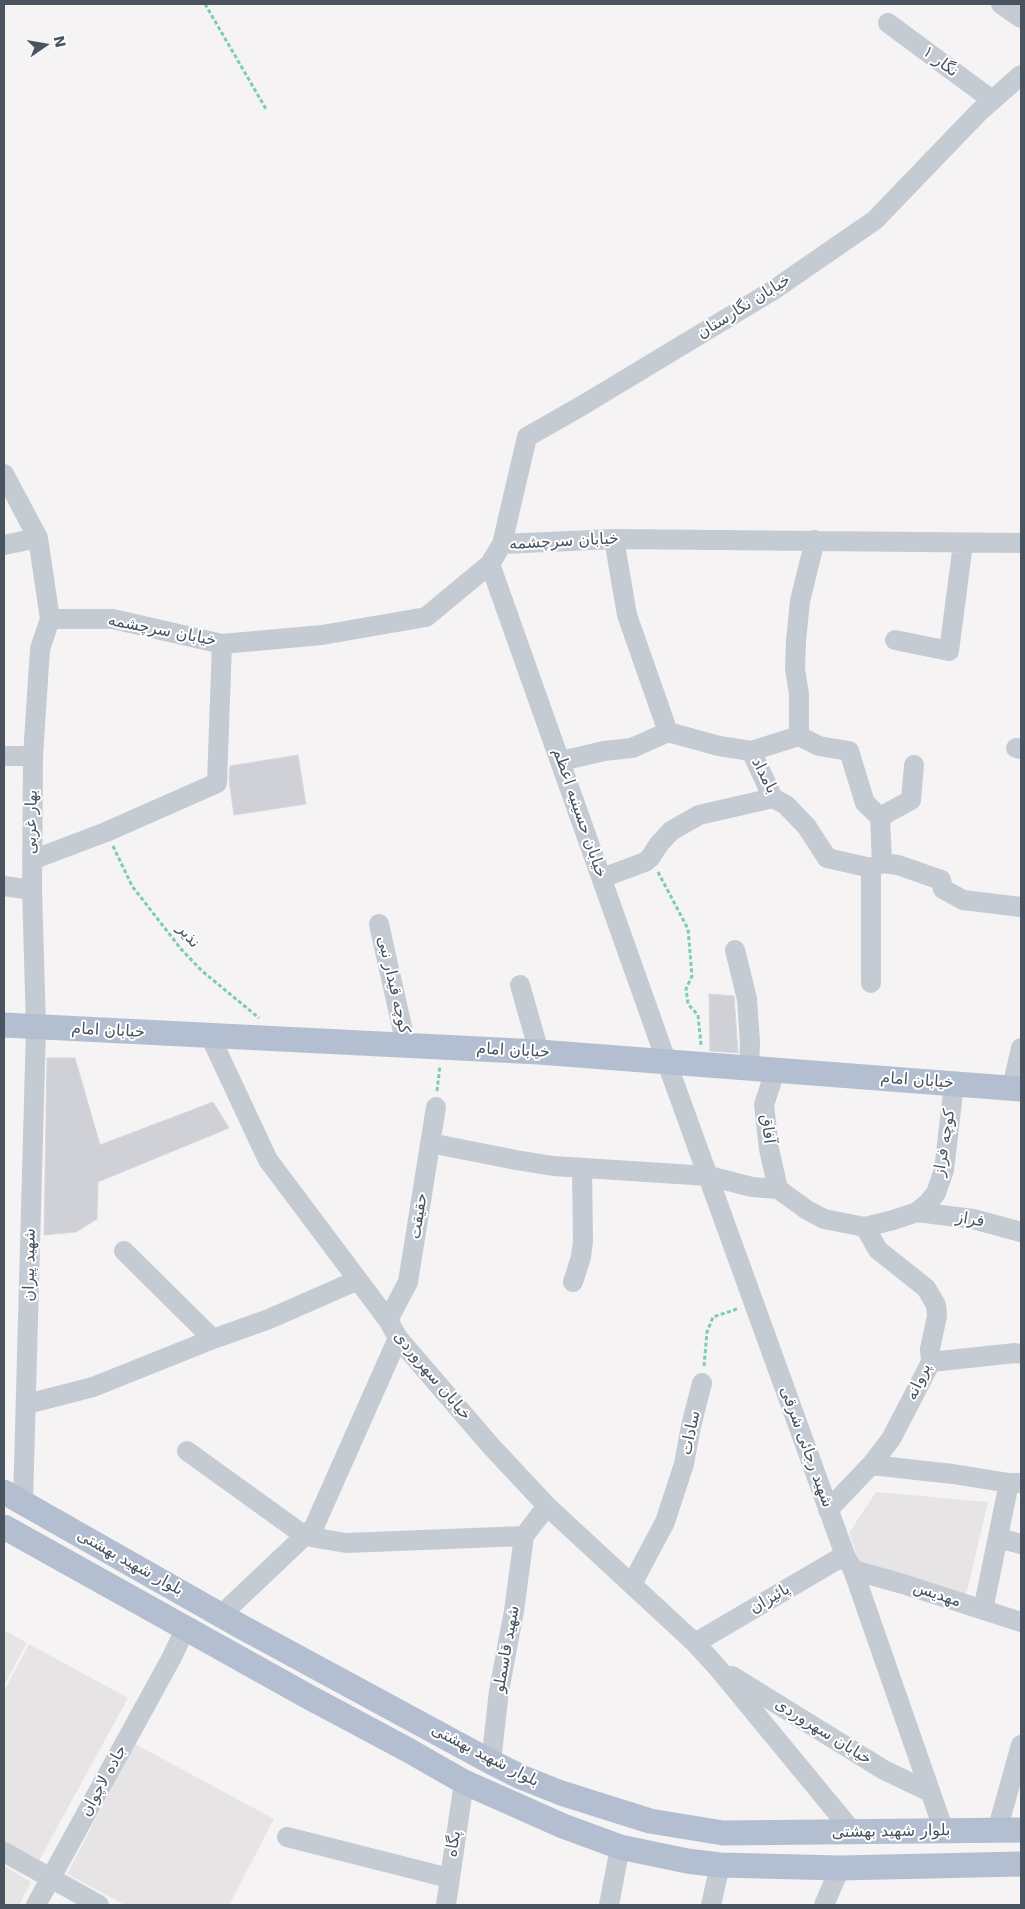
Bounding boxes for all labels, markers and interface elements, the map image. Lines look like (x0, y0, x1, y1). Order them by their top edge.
north arrow (20, 20, 70, 70)
text: N (51, 34, 69, 49)
street label: نگار ۱ (918, 42, 962, 82)
street label: خیابان نگارستان (694, 271, 794, 343)
street label: خیابان سرچشمه (509, 530, 619, 554)
street label: خیابان سرچشمه (106, 611, 218, 651)
street label: خیابان حسینیه اعظم (548, 746, 610, 880)
street label: بامداد (747, 755, 781, 797)
street label: بهار غربی (22, 790, 42, 854)
street label: نذیر (172, 920, 204, 952)
street label: کوچه قیدار نبی (372, 934, 414, 1036)
street label: خیابان امام (71, 1019, 145, 1043)
street label: خیابان امام (476, 1039, 550, 1063)
street label: خیابان امام (880, 1069, 954, 1093)
street label: کوچه فراز (930, 1108, 960, 1178)
street label: آفاق (756, 1113, 778, 1145)
street label: حقیقت (406, 1191, 432, 1241)
street label: فراز (954, 1208, 986, 1232)
street label: شهید پیران (20, 1228, 40, 1302)
street label: خیابان سهروردی (389, 1328, 475, 1424)
street label: پروانه (902, 1361, 936, 1403)
street label: شهید رجائی شرقی (775, 1384, 837, 1510)
street label: سادات (677, 1409, 705, 1457)
street label: بلوار شهید بهشتی (73, 1526, 187, 1600)
street label: مهدیس (911, 1578, 963, 1612)
street label: پائیزان (746, 1580, 794, 1618)
street label: شهید قاسملو (490, 1604, 524, 1694)
street label: خیابان سهروردی (771, 1695, 875, 1769)
street label: بلوار شهید بهشتی (428, 1721, 542, 1791)
street label: جاده لاچوان (76, 1742, 132, 1820)
street label: بلوار شهید بهشتی (832, 1821, 950, 1843)
street label: پگاه (442, 1829, 466, 1859)

